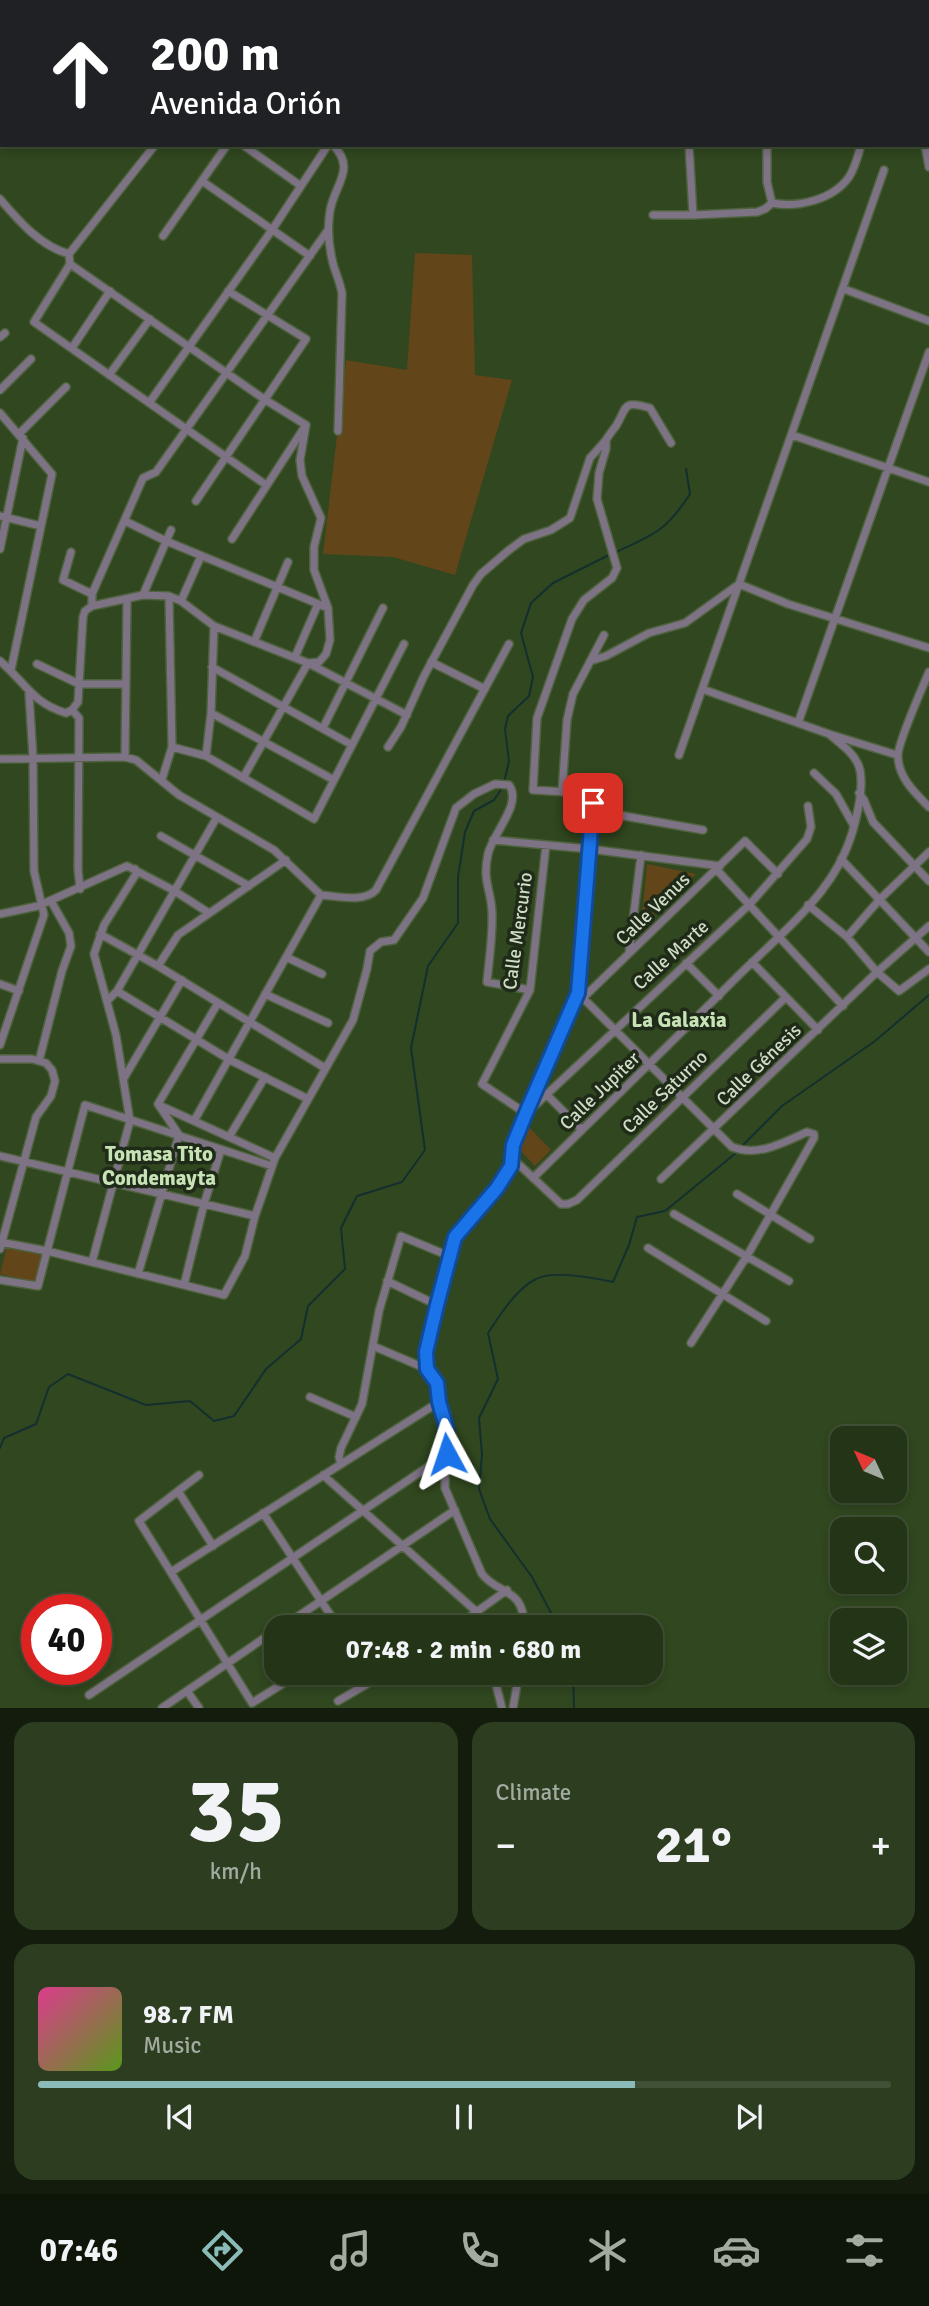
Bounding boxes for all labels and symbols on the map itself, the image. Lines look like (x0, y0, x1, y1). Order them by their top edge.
pin (563, 773, 623, 833)
street label: Calle Venus (611, 868, 695, 950)
street label: Calle Mercurio (498, 870, 538, 991)
street label: Calle Marte (628, 915, 714, 995)
district label: La Galaxia (631, 1007, 727, 1033)
street label: Calle Génesis (712, 1019, 806, 1111)
street label: Calle Saturno (617, 1045, 713, 1139)
street label: Calle Jupiter (555, 1047, 645, 1135)
district label: Tomasa Tito Condemayta (102, 1141, 216, 1191)
position arrow (410, 1417, 484, 1491)
north arrow (830, 1426, 906, 1503)
speed limit sign: 40 (21, 1594, 112, 1685)

